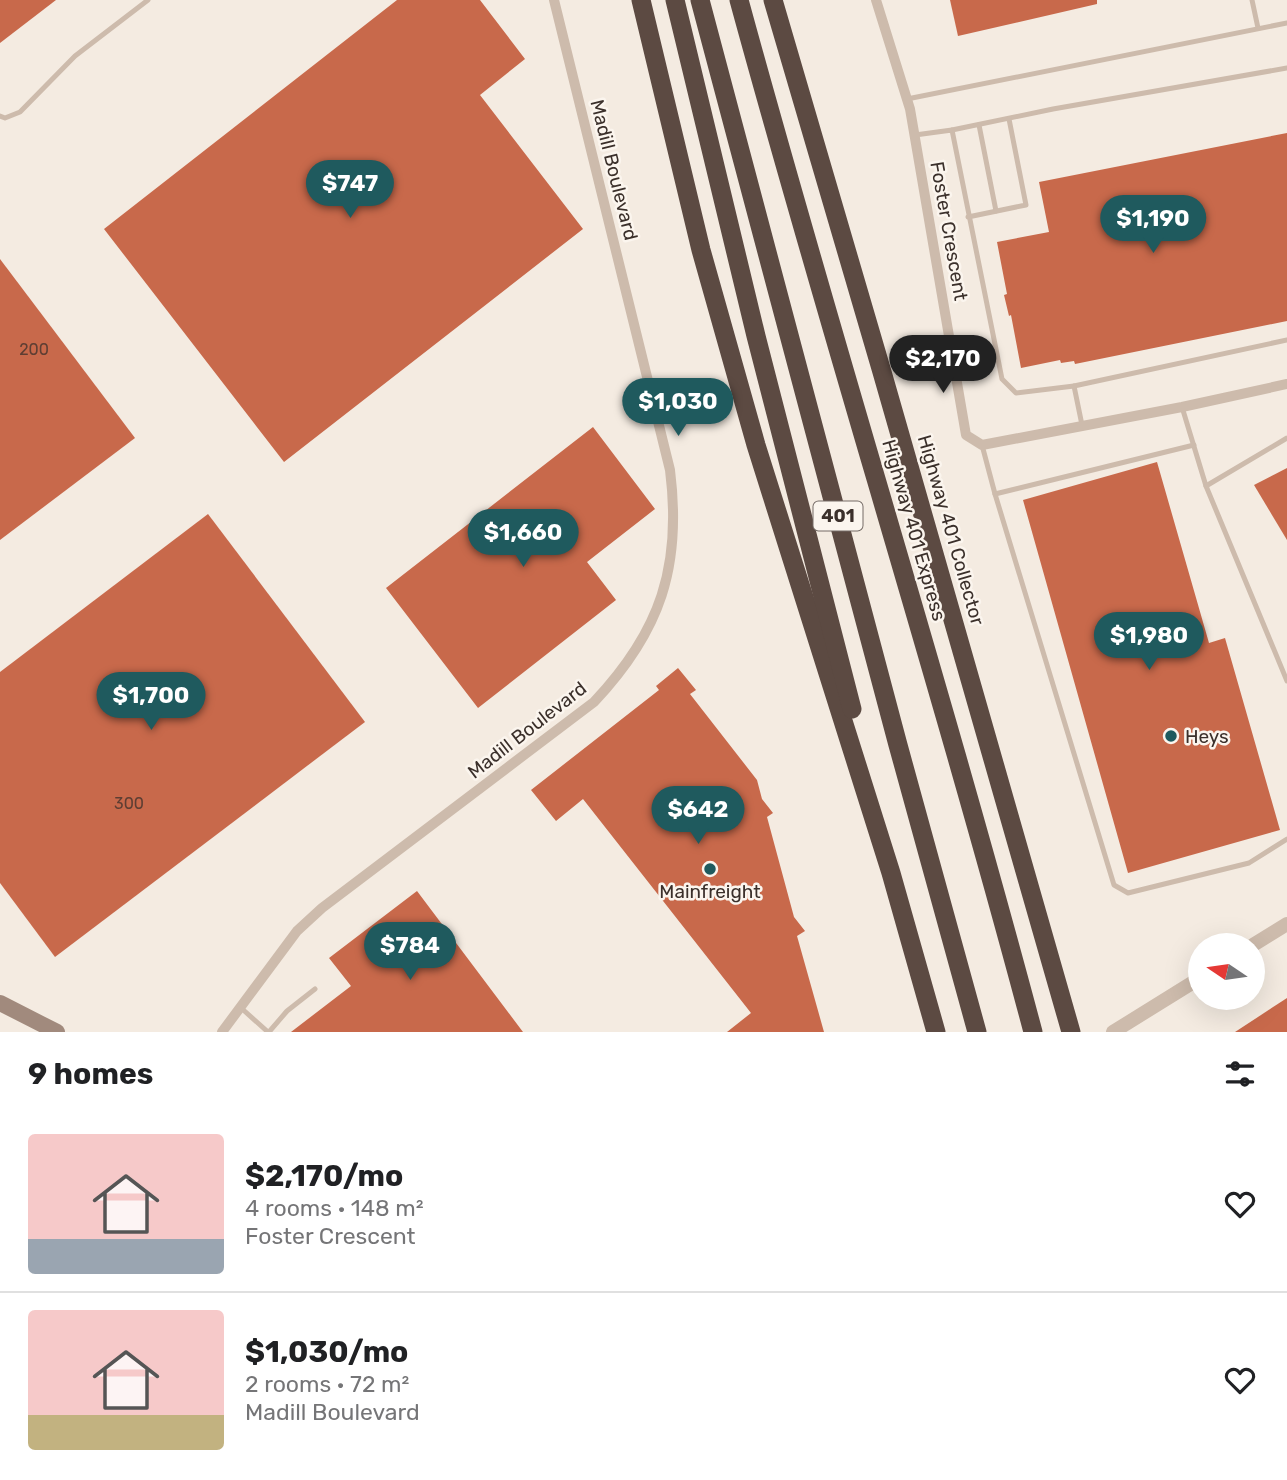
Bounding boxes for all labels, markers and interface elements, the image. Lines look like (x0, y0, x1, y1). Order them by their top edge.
street label: Madill Boulevard (585, 97, 643, 243)
pin: $747 (309, 160, 391, 220)
street label: Foster Crescent (925, 160, 973, 303)
text: $747 (322, 169, 378, 197)
pin: $1,190 (1096, 196, 1210, 255)
text: $1,190 (1116, 204, 1190, 232)
pin: $2,170 (886, 336, 1000, 395)
house number: 200 (19, 340, 49, 359)
text: $2,170 (905, 344, 981, 372)
pin: $1,030 (621, 378, 735, 438)
text: $1,030 (638, 387, 718, 415)
street label: Highway 401 Collector (913, 432, 989, 629)
street label: Highway 401 Express (877, 437, 951, 623)
road number: 401 (814, 502, 862, 530)
pin: $1,660 (466, 510, 580, 569)
text: $1,660 (484, 518, 562, 546)
pin: $1,980 (1092, 612, 1206, 672)
text: $1,980 (1110, 621, 1188, 649)
pin: $1,700 (94, 672, 208, 732)
street label: Madill Boulevard (463, 677, 591, 783)
text: $1,700 (113, 681, 189, 709)
place label: Heys (1185, 725, 1229, 748)
marker: Heys (1163, 728, 1179, 744)
pin: $642 (657, 786, 739, 846)
house number: 300 (114, 794, 144, 813)
text: $642 (668, 795, 729, 823)
marker: Mainfreight (702, 861, 718, 877)
place label: Mainfreight (659, 880, 761, 903)
pin: $784 (369, 922, 451, 982)
text: $784 (380, 931, 440, 959)
north arrow (1188, 933, 1265, 1010)
map controls (1188, 933, 1265, 1010)
icon: filters (1221, 1055, 1259, 1093)
text: 9 homes (28, 1056, 153, 1092)
text: $2,170/mo (245, 1158, 403, 1194)
icon: home (84, 1162, 168, 1246)
icon: heart (1221, 1185, 1259, 1223)
text: 4 rooms · 148 m² (245, 1194, 424, 1222)
text: Foster Crescent (245, 1222, 416, 1250)
text: $1,030/mo (245, 1334, 408, 1370)
icon: home (84, 1338, 168, 1422)
icon: heart (1221, 1361, 1259, 1399)
text: 2 rooms · 72 m² (245, 1370, 409, 1398)
text: Madill Boulevard (245, 1398, 420, 1426)

